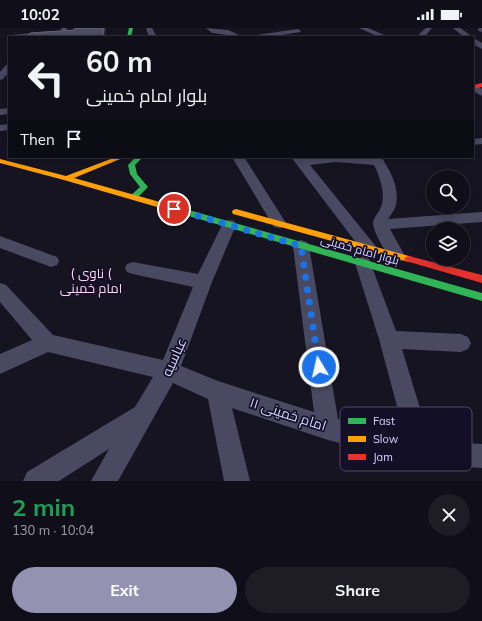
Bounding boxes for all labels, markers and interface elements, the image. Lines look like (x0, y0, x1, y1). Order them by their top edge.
text: 10:02 (20, 5, 60, 24)
text: 60 m (86, 44, 152, 79)
icon: left (20, 52, 72, 104)
text: بلوار امام خمینی (86, 84, 207, 107)
icon: arrive (63, 128, 85, 150)
text: Then (20, 130, 55, 149)
map controls (426, 170, 470, 266)
button: search (426, 170, 470, 214)
pin (157, 192, 191, 226)
icon: arrive (163, 198, 185, 220)
button: layers (426, 222, 470, 266)
street label: بلوار امام خمینی (319, 231, 401, 269)
district label: ( ناوی ( امام خمینی (60, 265, 122, 298)
street label: عباسیه (158, 335, 190, 379)
position arrow (298, 346, 340, 388)
street label: امام خمینی ۱۱ (247, 393, 329, 436)
legend (340, 407, 472, 471)
text: Fast (373, 414, 395, 428)
text: Slow (373, 432, 399, 446)
text: Jam (373, 450, 393, 464)
text: 2 min (12, 492, 75, 522)
button: close (428, 494, 470, 536)
text: 130 m · 10:04 (12, 522, 94, 538)
button: Exit (12, 567, 237, 613)
button: Share (245, 567, 470, 613)

